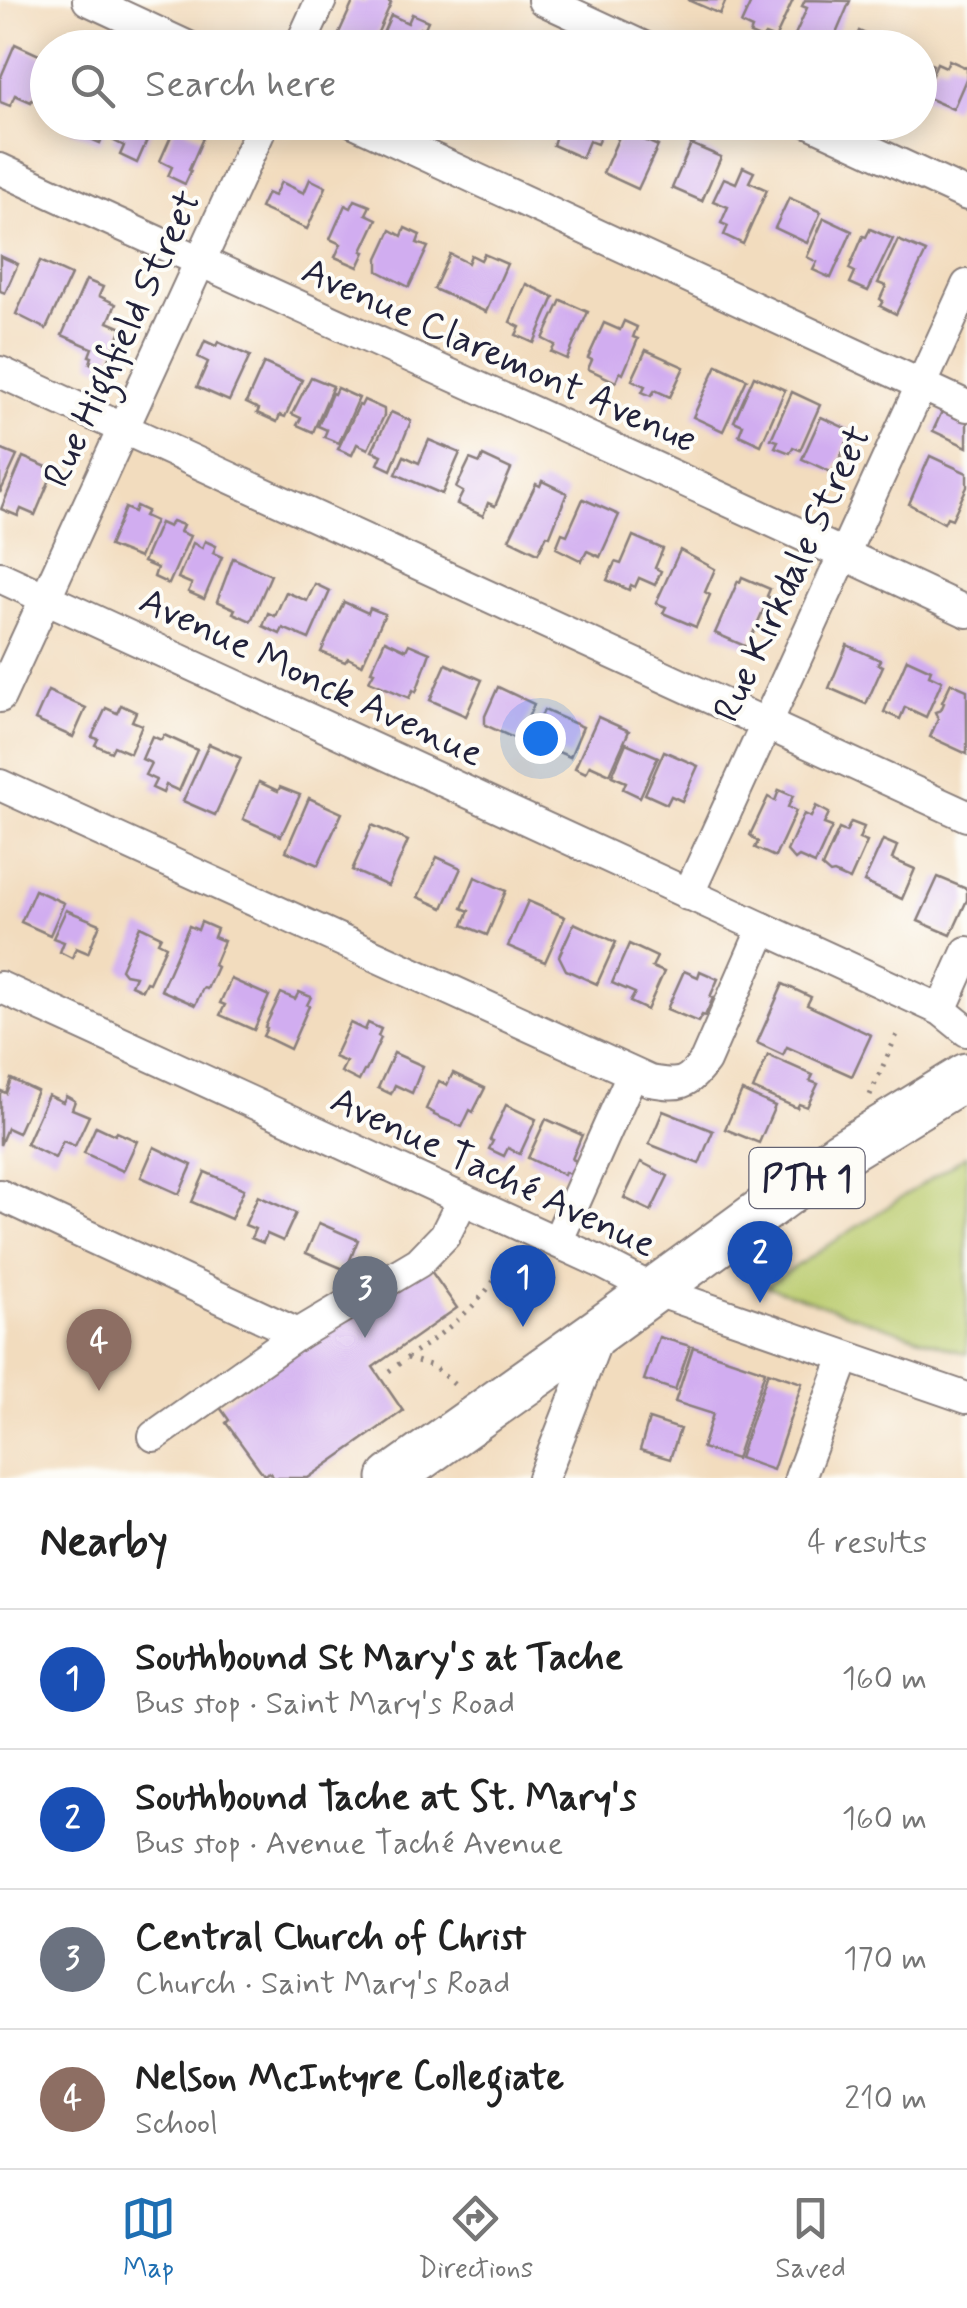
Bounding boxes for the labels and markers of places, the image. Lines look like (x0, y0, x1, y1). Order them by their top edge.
pin: 2 (728, 1220, 792, 1303)
pin: 1 (490, 1244, 556, 1327)
pin: 3 (332, 1256, 398, 1338)
pin: 4 (66, 1308, 132, 1391)

